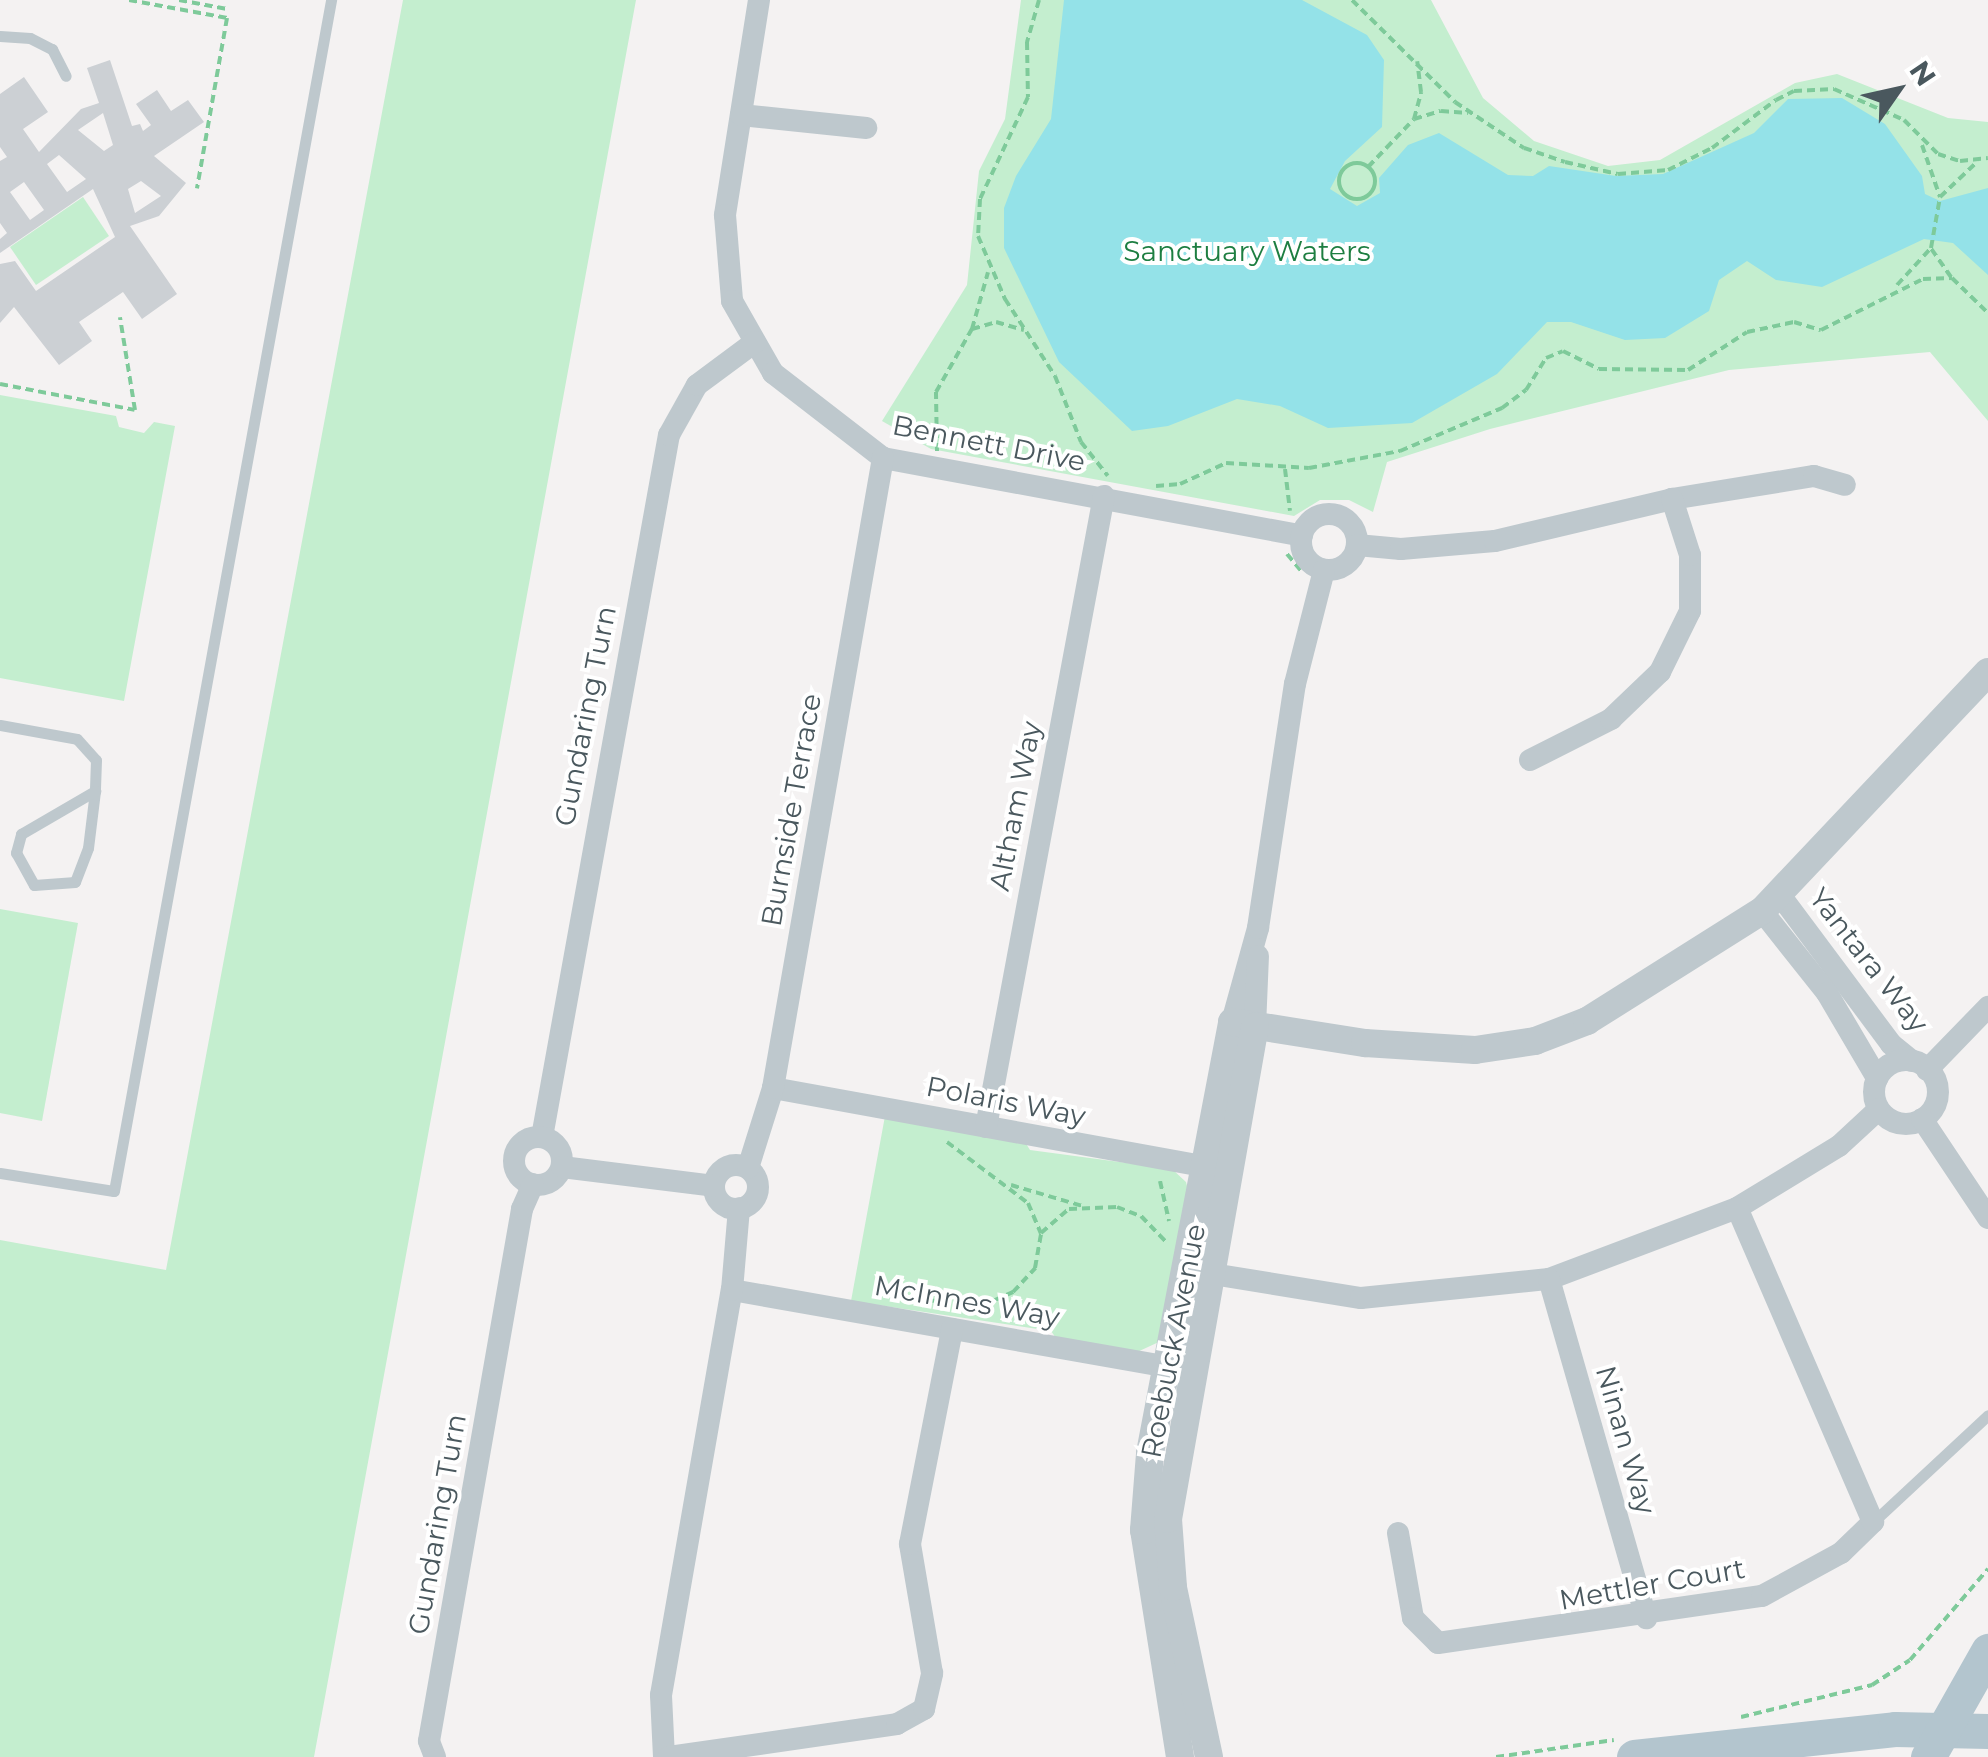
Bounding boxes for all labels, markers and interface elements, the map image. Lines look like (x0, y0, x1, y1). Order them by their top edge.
north arrow (1848, 40, 1948, 140)
text: N (1902, 54, 1943, 92)
park label: Sanctuary Waters (1123, 234, 1371, 268)
street label: Bennett Drive (890, 408, 1088, 478)
street label: Gundaring Turn (547, 603, 623, 829)
street label: Burnside Terrace (754, 691, 828, 929)
street label: Altham Way (982, 718, 1048, 894)
street label: Yantara Way (1802, 881, 1936, 1039)
street label: Polaris Way (923, 1069, 1089, 1133)
street label: Roebuck Avenue (1134, 1221, 1212, 1461)
street label: McInnes Way (872, 1268, 1062, 1334)
street label: Ninan Way (1589, 1362, 1663, 1518)
street label: Gundaring Turn (401, 1411, 473, 1637)
street label: Mettler Court (1557, 1551, 1747, 1617)

